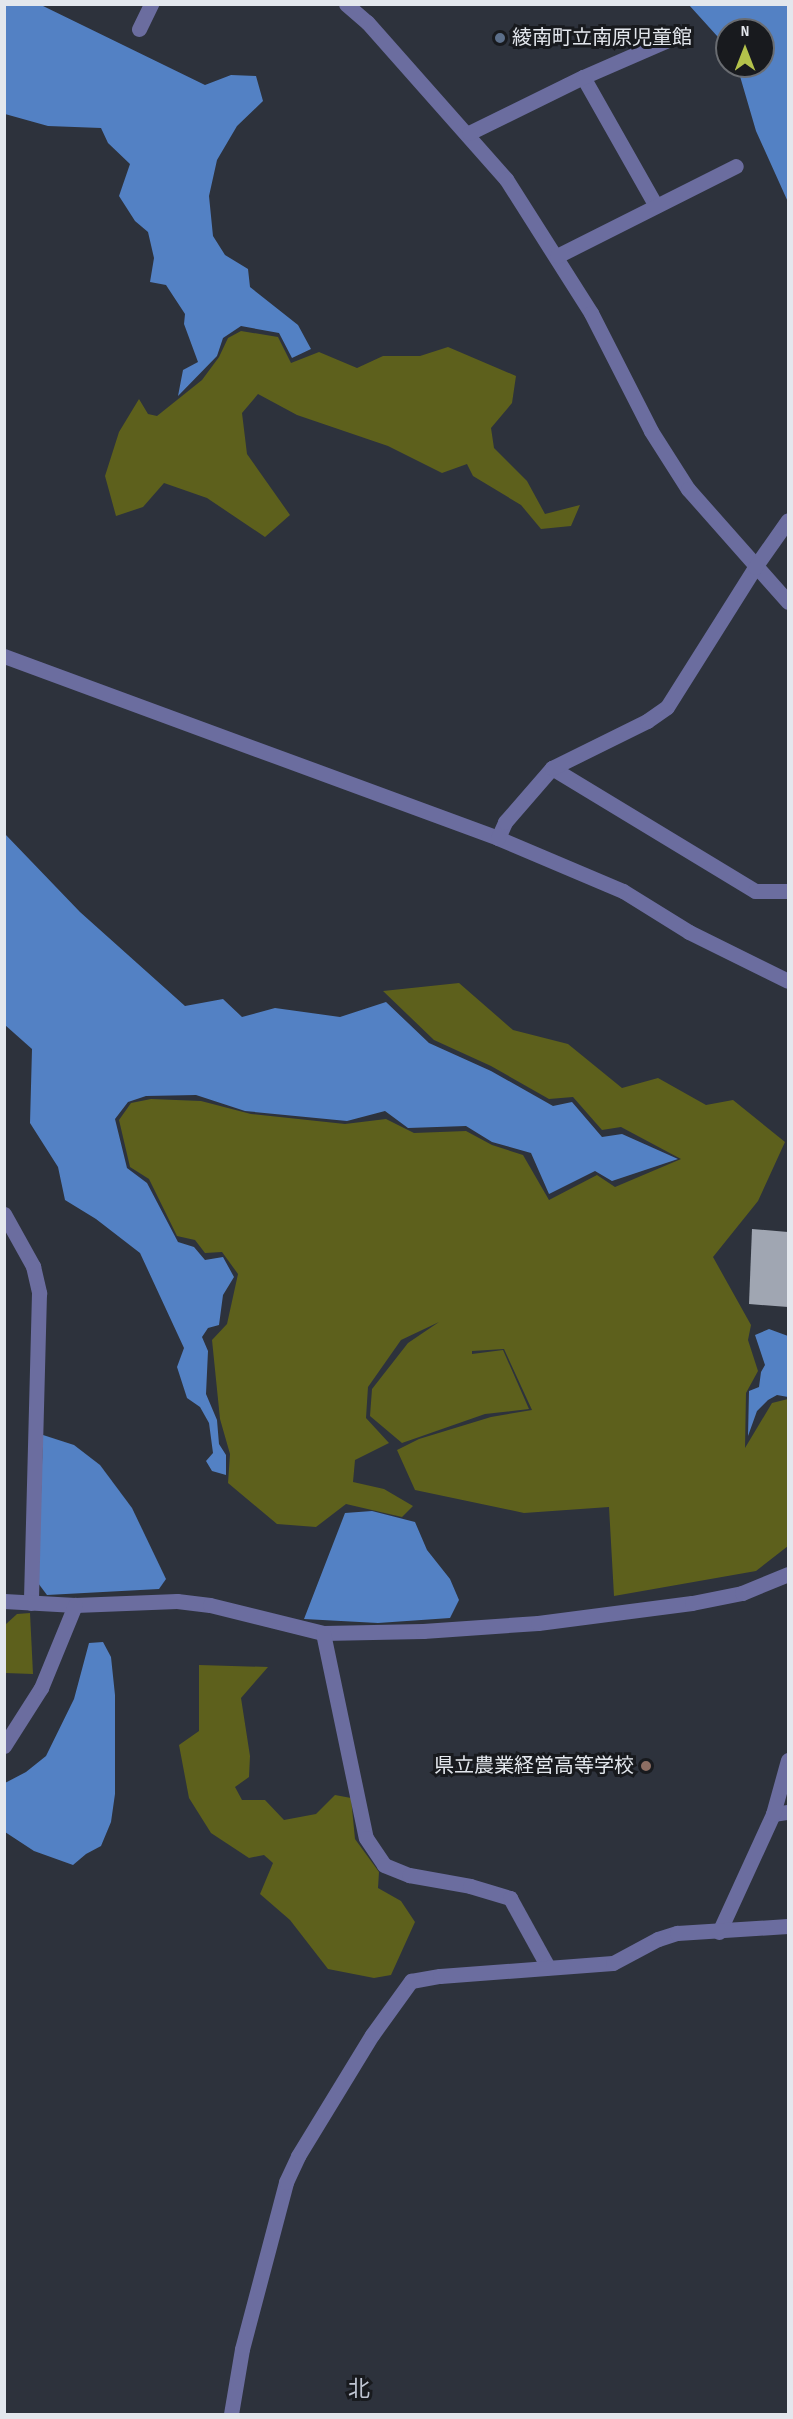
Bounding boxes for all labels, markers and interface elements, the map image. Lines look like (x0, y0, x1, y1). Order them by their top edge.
north arrow (715, 18, 775, 78)
text: N (741, 22, 749, 41)
place label: 綾南町立南原児童館 (512, 26, 692, 50)
marker: 綾南町立南原児童館 (493, 31, 507, 45)
place label: 県立農業経営高等学校 (434, 1754, 634, 1778)
marker: 県立農業経営高等学校 (639, 1759, 653, 1773)
district label: 北 (348, 2377, 370, 2403)

